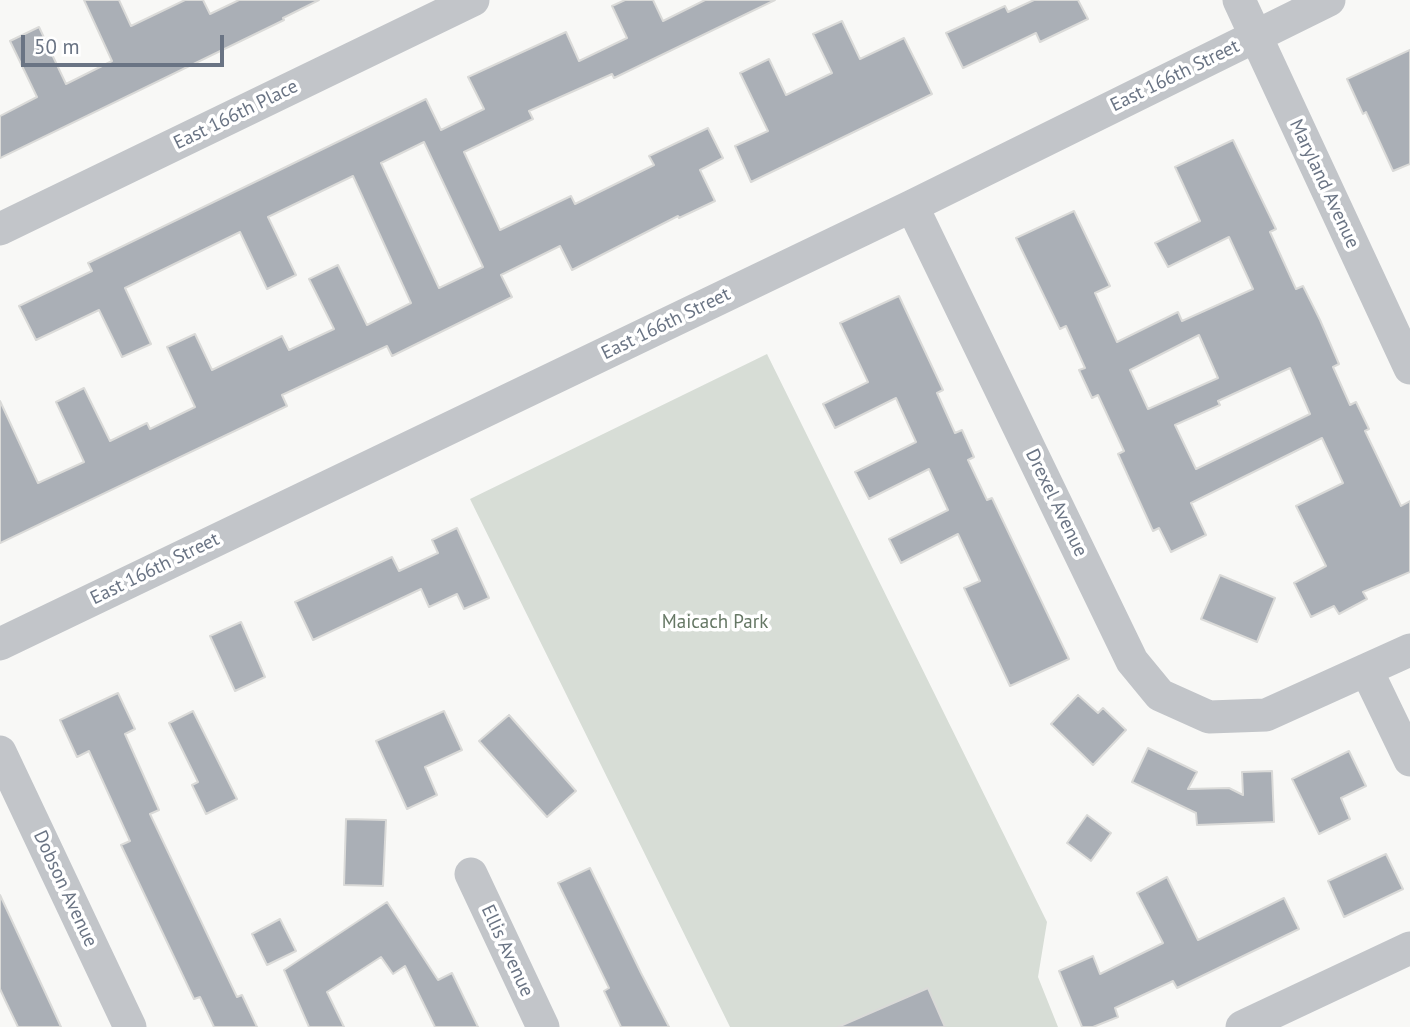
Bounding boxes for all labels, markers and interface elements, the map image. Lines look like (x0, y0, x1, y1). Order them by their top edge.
scale bar (24, 21, 228, 65)
text: 50 m (34, 33, 80, 60)
street label: East 166th Street (1107, 35, 1243, 117)
street label: East 166th Place (170, 75, 302, 155)
street label: Maryland Avenue (1284, 116, 1364, 252)
street label: East 166th Street (598, 283, 734, 365)
street label: Drexel Avenue (1020, 445, 1092, 561)
street label: East 166th Street (87, 528, 223, 610)
park label: Maicach Park (662, 612, 768, 634)
street label: Dobson Avenue (28, 827, 102, 951)
street label: Ellis Avenue (476, 901, 538, 1001)

